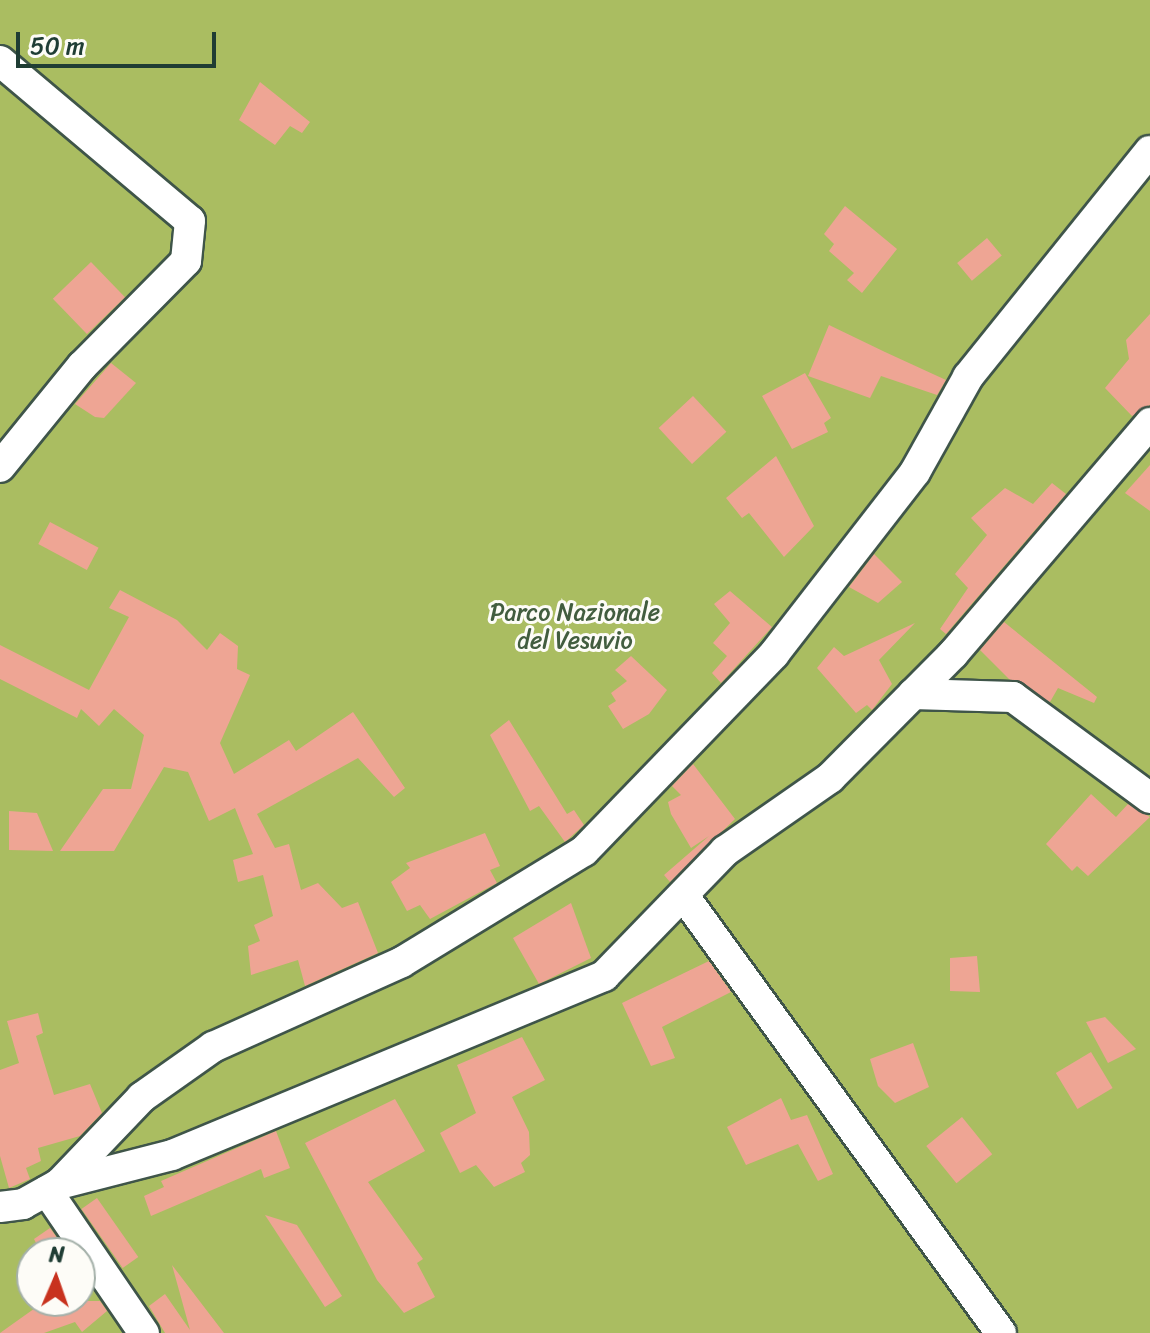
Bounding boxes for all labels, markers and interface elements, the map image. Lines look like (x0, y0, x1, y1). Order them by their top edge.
scale bar (20, 16, 220, 66)
text: 50 m (30, 25, 85, 67)
park label: Parco Nazionale del Vesuvio (490, 599, 660, 655)
text: N (48, 1235, 65, 1274)
north arrow (16, 1237, 96, 1317)

